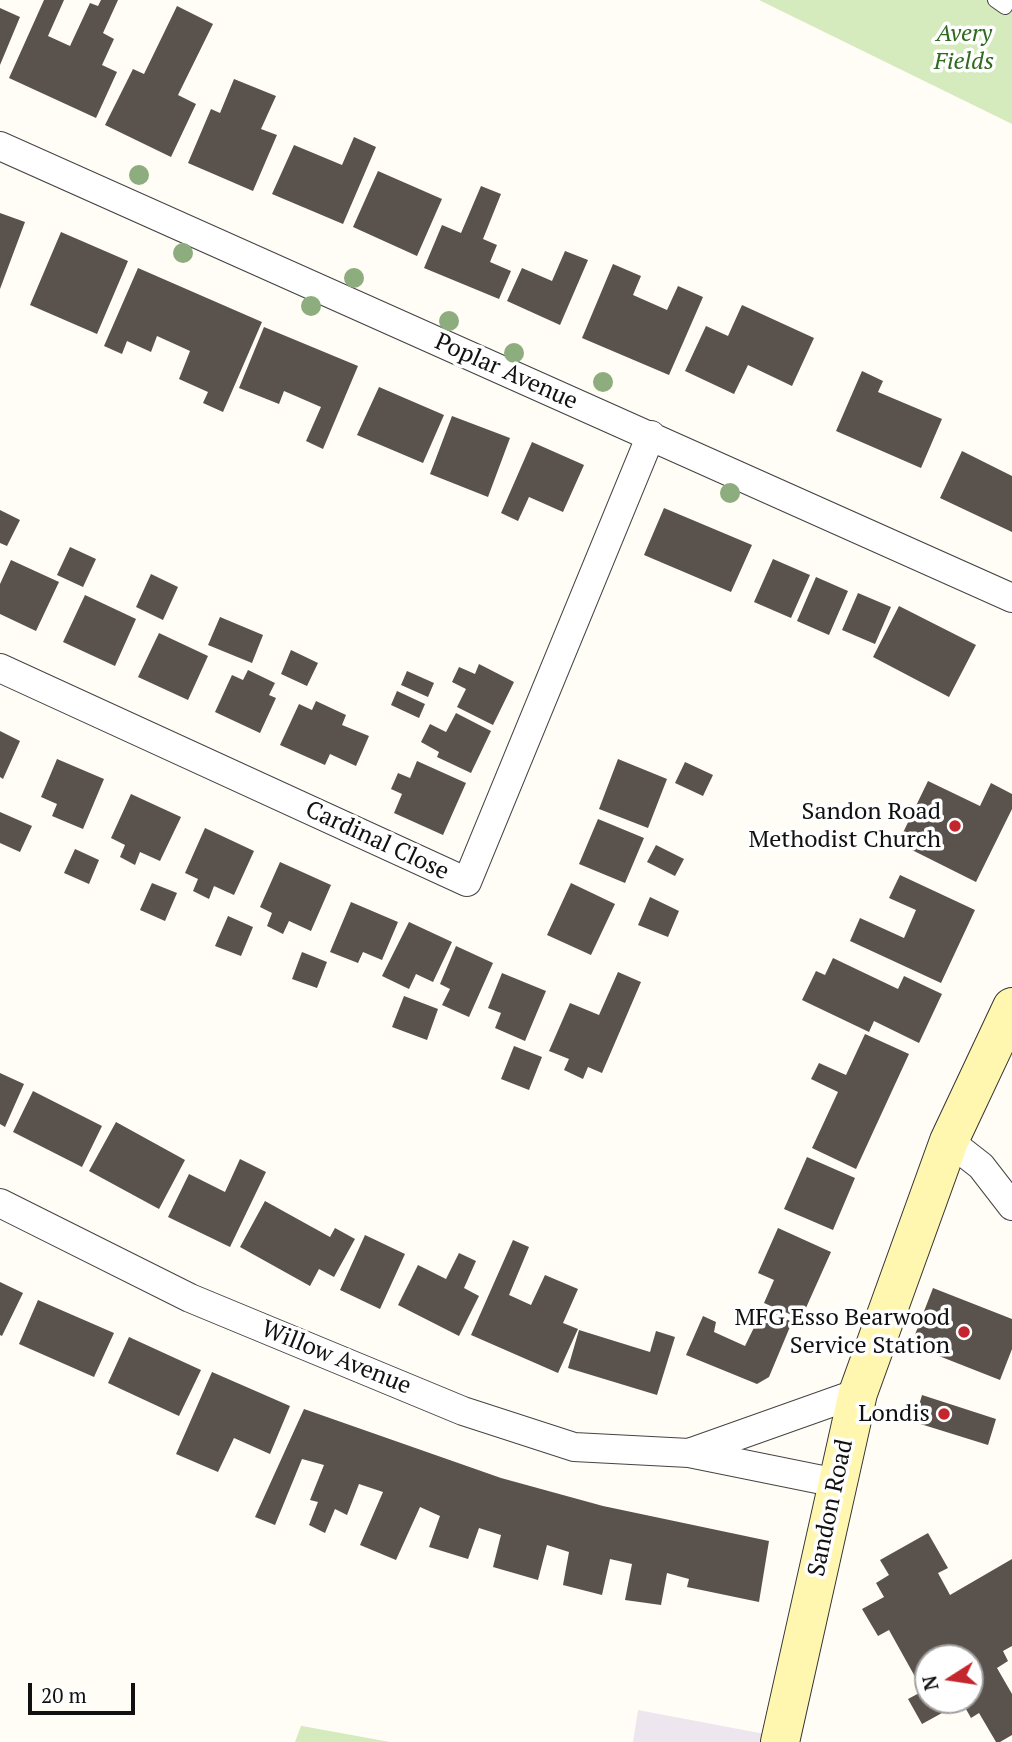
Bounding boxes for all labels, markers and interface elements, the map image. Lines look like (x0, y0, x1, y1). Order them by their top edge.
park label: Avery Fields (934, 20, 994, 76)
street label: Poplar Avenue (430, 328, 582, 416)
street label: Cardinal Close (301, 795, 453, 887)
place label: Sandon Road Methodist Church (748, 798, 941, 854)
marker: Sandon Road Methodist Church (947, 818, 963, 834)
place label: MFG Esso Bearwood Service Station (734, 1304, 950, 1360)
street label: Willow Avenue (257, 1315, 415, 1401)
marker: MFG Esso Bearwood Service Station (956, 1324, 972, 1340)
place label: Londis (858, 1400, 930, 1428)
marker: Londis (936, 1406, 952, 1422)
street label: Sandon Road (802, 1437, 860, 1579)
north arrow (914, 1644, 984, 1714)
scale bar (32, 1668, 138, 1712)
text: N (916, 1673, 944, 1693)
text: 20 m (41, 1681, 87, 1709)

